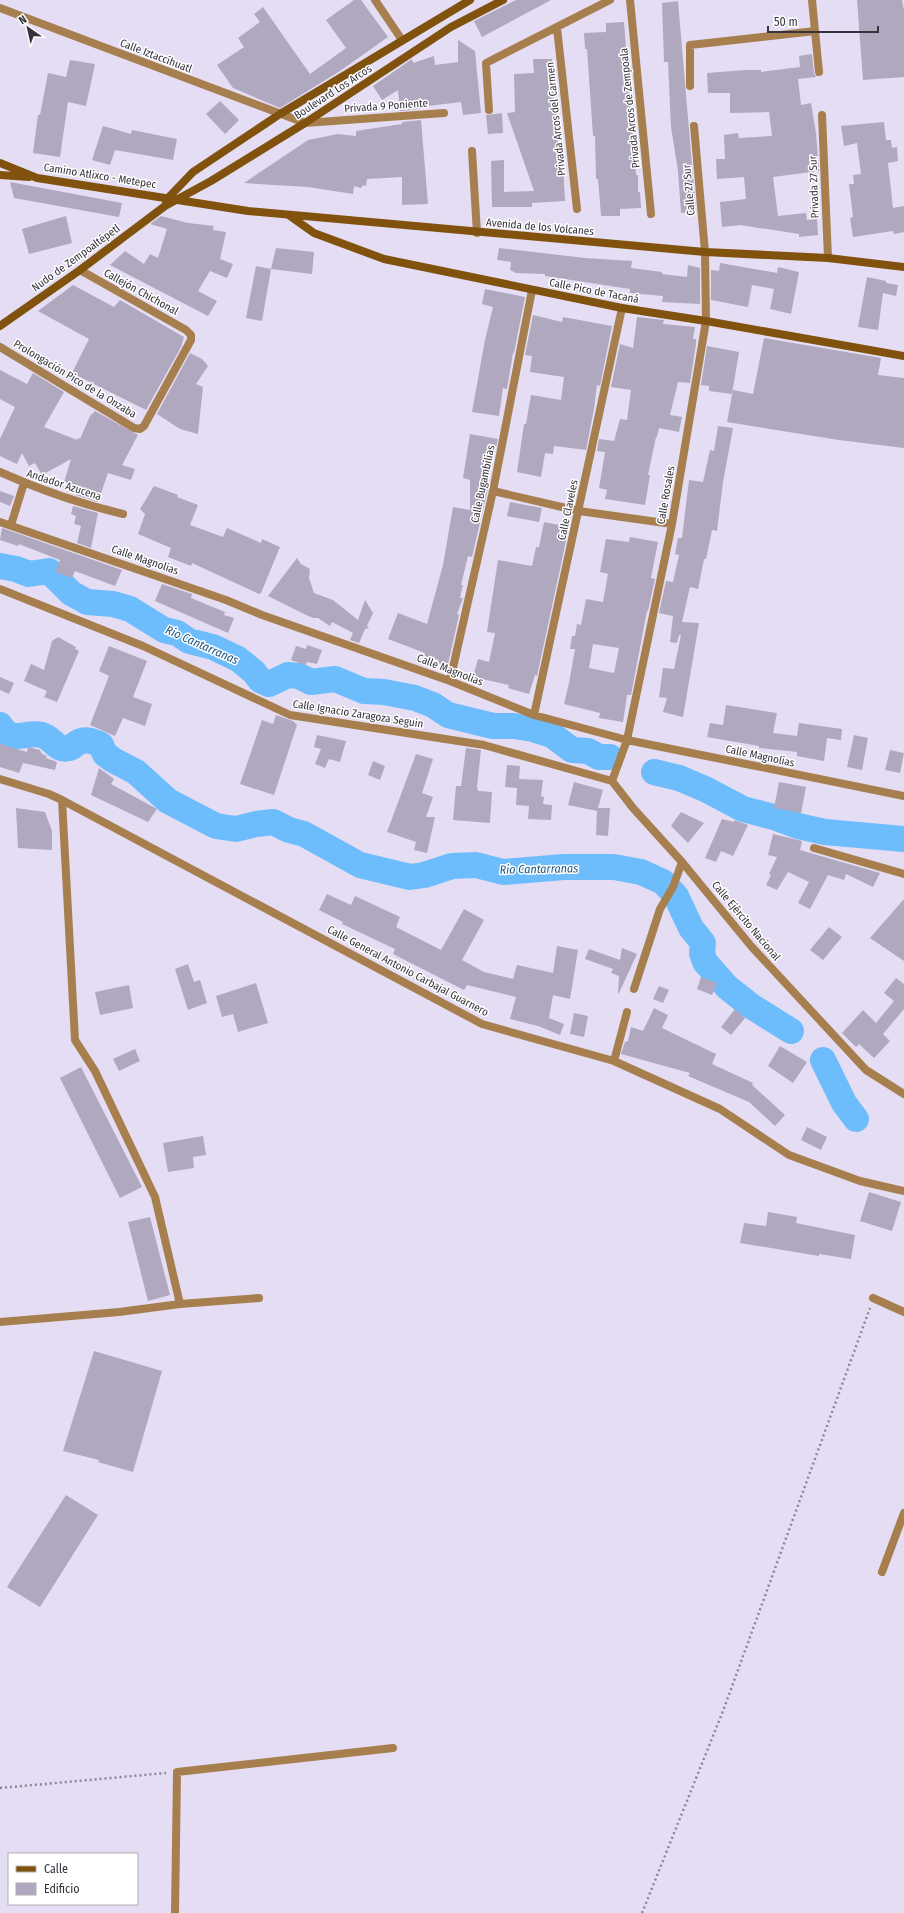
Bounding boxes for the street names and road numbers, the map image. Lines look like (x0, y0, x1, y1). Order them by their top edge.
street label: Calle Iztaccíhuatl (118, 36, 194, 76)
street label: Privada Arcos de Zempoala (617, 47, 643, 169)
street label: Boulevard Los Arcos (292, 62, 375, 122)
street label: Privada Arcos del Carmen (544, 62, 568, 176)
street label: Privada 9 Poniente (344, 97, 428, 115)
street label: Privada 27 Sur (806, 155, 822, 219)
street label: Camino Atlixco - Metepec (43, 161, 157, 191)
street label: Calle 27 Sur (680, 164, 698, 216)
street label: Avenida de los Volcanes (486, 216, 595, 238)
street label: Nudo de Zempoaltépetl (29, 222, 123, 294)
street label: Callejón Chichonal (101, 266, 181, 318)
street label: Calle Pico de Tacaná (548, 276, 640, 306)
street label: Prolongación Pico de la Onzaba (11, 337, 139, 421)
street label: Calle Bugambilias (468, 444, 498, 524)
street label: Calle Rosales (654, 465, 678, 525)
street label: Andador Azucena (25, 467, 103, 503)
street label: Calle Claveles (555, 478, 581, 541)
street label: Calle Magnolias (110, 542, 181, 578)
street label: Calle Magnolias (415, 651, 485, 689)
street label: Calle Ignacio Zaragoza Seguin (292, 697, 424, 731)
street label: Calle Magnolias (724, 742, 796, 770)
street label: Calle Ejército Nacional (709, 879, 783, 964)
street label: Calle General Antonio Carbajal Guarnero (325, 923, 491, 1019)

